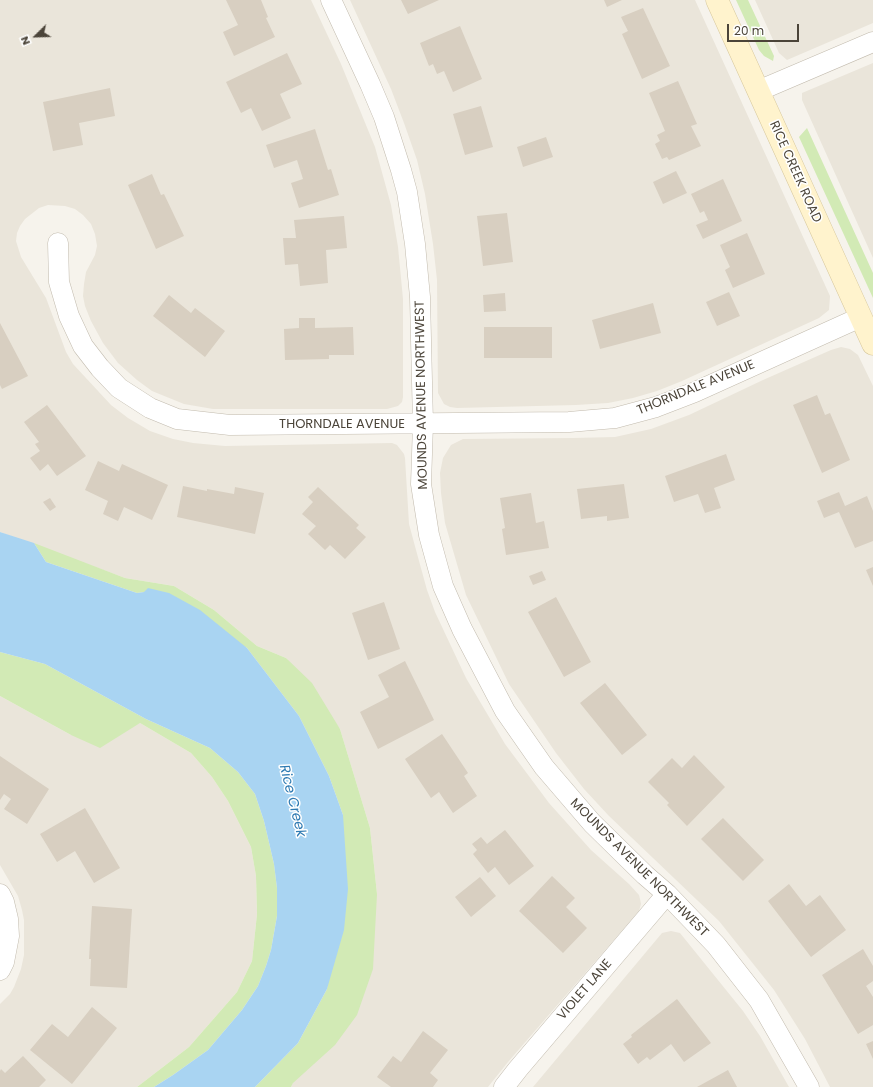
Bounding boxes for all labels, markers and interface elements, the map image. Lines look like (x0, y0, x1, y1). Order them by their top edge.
north arrow (16, 16, 56, 56)
scale bar (729, 16, 801, 42)
text: 20 m (734, 22, 764, 39)
text: N (16, 34, 34, 48)
street label: RICE CREEK ROAD (766, 119, 824, 225)
street label: MOUNDS AVENUE NORTHWEST (413, 300, 431, 490)
street label: THORNDALE AVENUE (635, 357, 757, 419)
street label: THORNDALE AVENUE (279, 417, 405, 433)
water label: Rice Creek (275, 763, 309, 839)
street label: MOUNDS AVENUE NORTHWEST (567, 796, 711, 940)
street label: VIOLET LANE (554, 957, 616, 1023)

